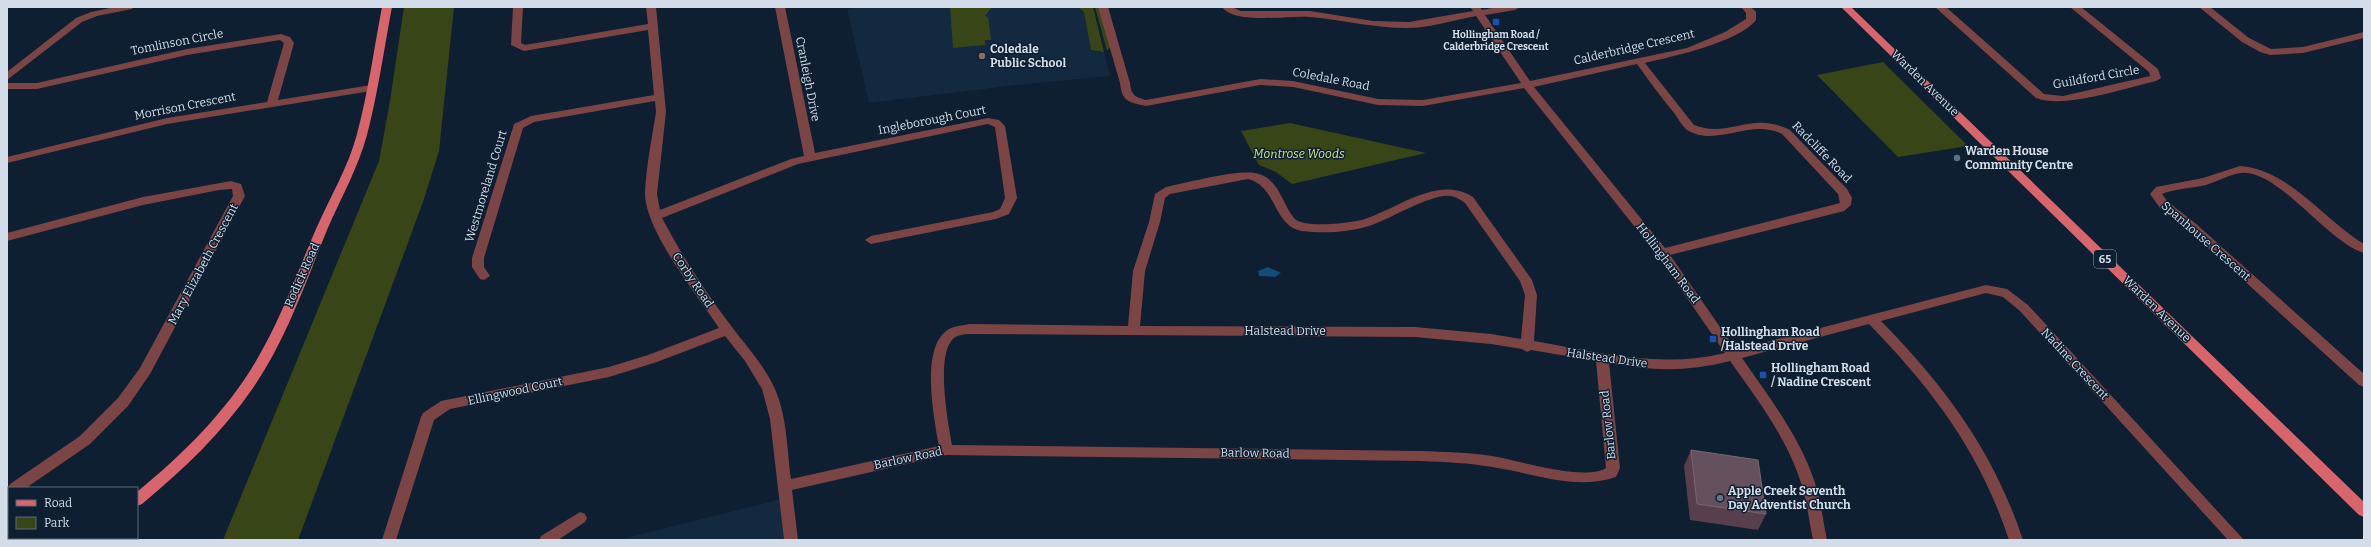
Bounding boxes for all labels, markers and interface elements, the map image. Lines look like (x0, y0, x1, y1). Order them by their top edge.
marker: Hollingham Road / Calderbridge Crescent (1491, 17, 1501, 27)
street label: Tomlinson Circle (130, 26, 224, 58)
street label: Calderbridge Crescent (1572, 26, 1696, 68)
place label: Hollingham Road / Calderbridge Crescent (1443, 29, 1549, 53)
street label: Cranleigh Drive (793, 35, 823, 123)
place label: Coledale Public School (990, 42, 1066, 70)
street label: Warden Avenue (1888, 47, 1962, 119)
marker: Coledale Public School (977, 51, 987, 61)
street label: Guildford Circle (2052, 62, 2140, 92)
street label: Coledale Road (1291, 65, 1371, 93)
street label: Morrison Crescent (133, 89, 238, 123)
street label: Ingleborough Court (877, 103, 988, 137)
street label: Radcliffe Road (1789, 119, 1855, 185)
street label: Westmoreland Court (462, 128, 510, 244)
place label: Warden House Community Centre (1965, 144, 2074, 172)
park label: Montrose Woods (1253, 147, 1345, 161)
marker: Warden House Community Centre (1952, 153, 1962, 163)
street label: Spanhouse Crescent (2158, 198, 2254, 284)
street label: Mary Elizabeth Crescent (165, 201, 241, 327)
street label: Hollingham Road (1633, 220, 1703, 306)
street label: Rodick Road (282, 241, 322, 309)
street label: Corby Road (670, 250, 716, 310)
road number: 65 (2094, 250, 2116, 268)
street label: Warden Avenue (2120, 273, 2194, 345)
street label: Halstead Drive (1244, 324, 1326, 338)
place label: Hollingham Road /Halstead Drive (1720, 325, 1820, 353)
street label: Nadine Crescent (2038, 325, 2112, 403)
marker: Hollingham Road /Halstead Drive (1708, 334, 1718, 344)
street label: Halstead Drive (1566, 345, 1648, 371)
place label: Hollingham Road / Nadine Crescent (1770, 361, 1871, 389)
marker: Hollingham Road / Nadine Crescent (1758, 370, 1768, 380)
street label: Ellingwood Court (466, 374, 564, 408)
street label: Barlow Road (1597, 390, 1619, 460)
street label: Barlow Road (873, 444, 943, 472)
street label: Barlow Road (1220, 445, 1290, 461)
place label: Apple Creek Seventh Day Adventist Church (1728, 484, 1851, 512)
legend (8, 487, 138, 539)
marker: Apple Creek Seventh Day Adventist Church (1715, 493, 1725, 503)
text: Road (44, 496, 72, 510)
text: Park (44, 516, 70, 530)

